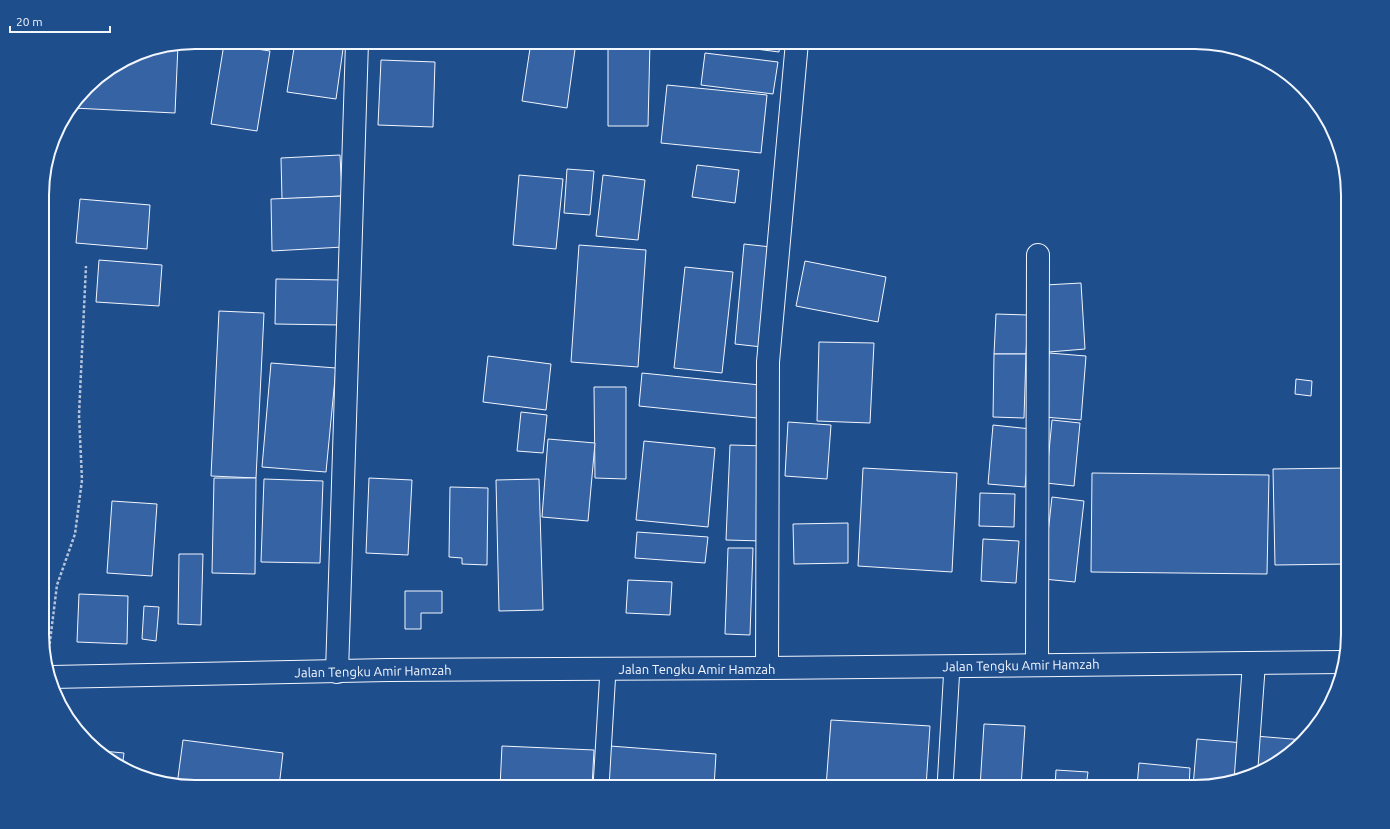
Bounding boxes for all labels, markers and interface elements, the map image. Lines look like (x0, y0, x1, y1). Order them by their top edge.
scale bar (10, 8, 110, 34)
text: 20 m (16, 15, 43, 28)
street label: Jalan Tengku Amir Hamzah (942, 657, 1100, 673)
street label: Jalan Tengku Amir Hamzah (619, 662, 775, 676)
street label: Jalan Tengku Amir Hamzah (294, 663, 452, 679)

